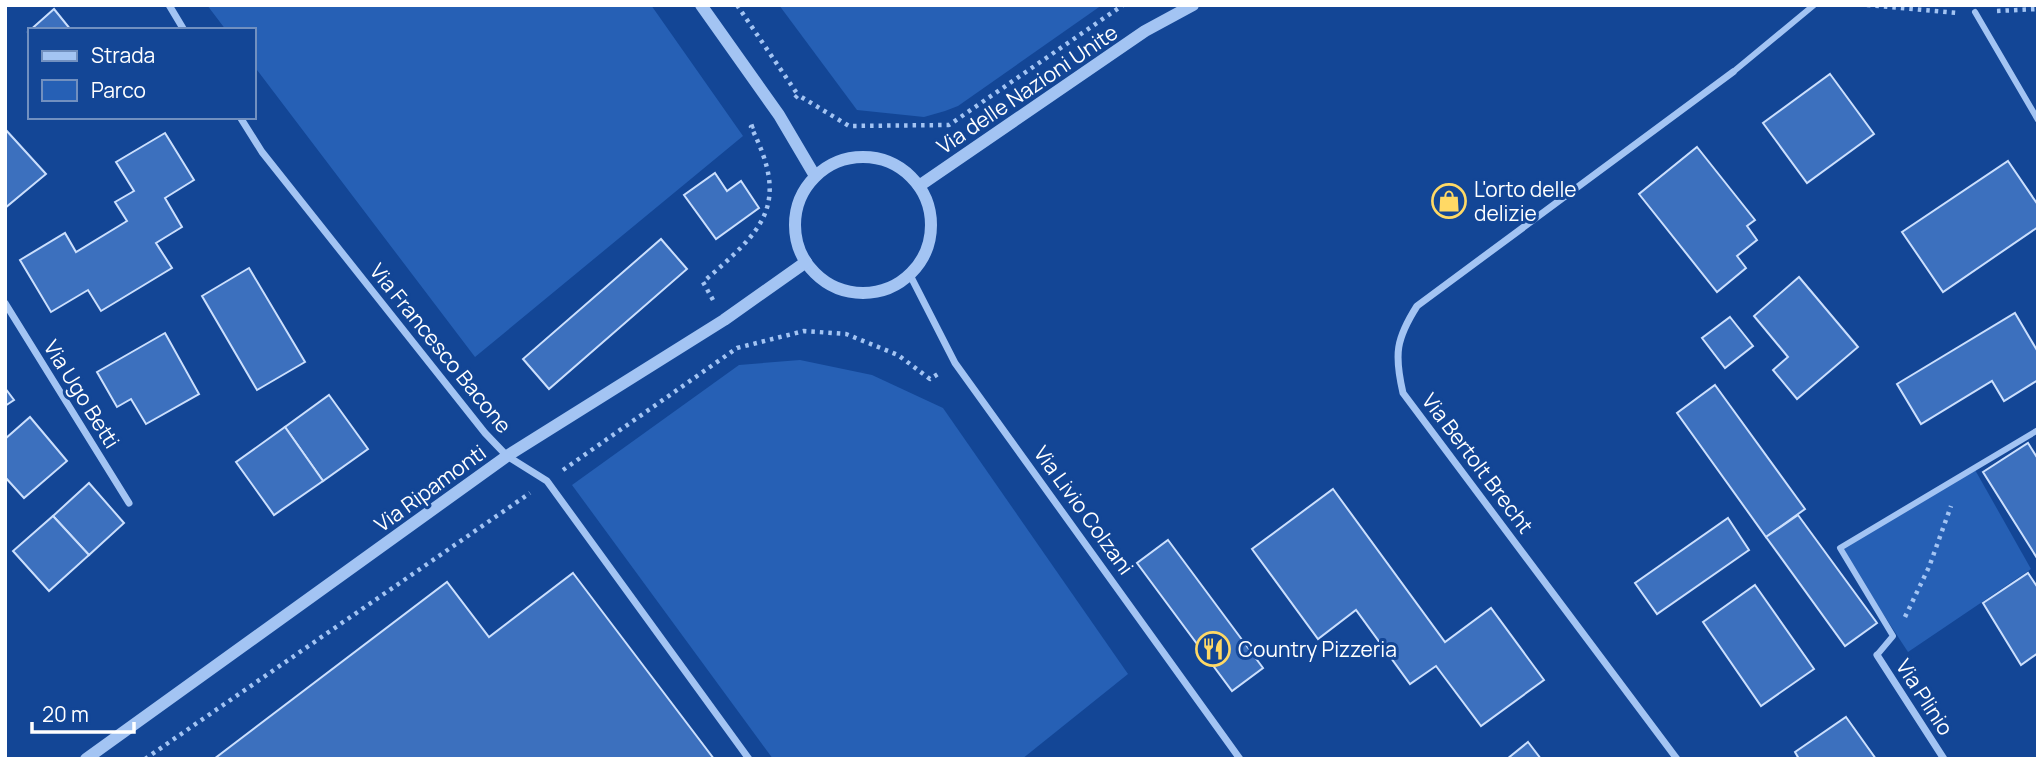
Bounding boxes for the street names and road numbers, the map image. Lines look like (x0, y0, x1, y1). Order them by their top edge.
street label: Via delle Nazioni Unite (931, 18, 1123, 160)
street label: Via Francesco Bacone (364, 257, 518, 439)
street label: Via Ugo Betti (38, 335, 126, 453)
street label: Via Bertolt Brecht (1416, 387, 1540, 539)
street label: Via Ripamonti (369, 438, 491, 538)
street label: Via Livio Colzani (1028, 440, 1140, 580)
street label: Via Plinio (1890, 654, 1960, 740)

